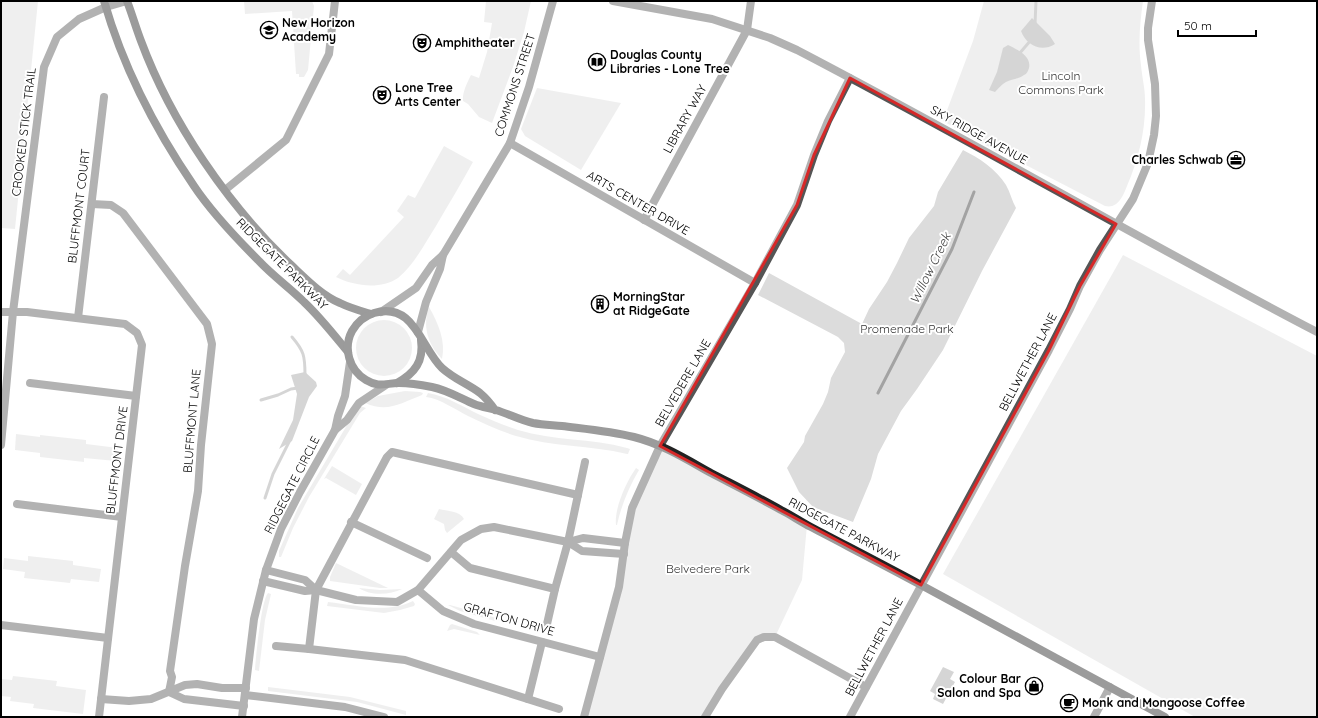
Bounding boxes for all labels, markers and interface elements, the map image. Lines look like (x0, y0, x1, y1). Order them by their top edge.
scale bar (1178, 12, 1256, 38)
place label: New Horizon Academy (282, 15, 355, 44)
text: 50 m (1184, 18, 1212, 33)
school or university icon: New Horizon Academy (259, 20, 279, 40)
street label: COMMONS STREET (491, 31, 538, 138)
theatre icon: Amphitheater (412, 33, 432, 53)
place label: Amphitheater (435, 35, 515, 50)
place label: Douglas County Libraries - Lone Tree (610, 47, 730, 76)
library icon: Douglas County Libraries - Lone Tree (587, 52, 607, 72)
street label: CROOKED STICK TRAIL (8, 66, 39, 197)
park label: Lincoln Commons Park (1018, 68, 1104, 97)
place label: Lone Tree Arts Center (395, 80, 461, 109)
street label: LIBRARY WAY (660, 82, 710, 156)
theatre icon: Lone Tree Arts Center (372, 85, 392, 105)
street label: SKY RIDGE AVENUE (928, 102, 1031, 168)
street label: BLUFFMONT COURT (64, 148, 93, 264)
office icon: Charles Schwab (1226, 150, 1246, 170)
place label: Charles Schwab (1132, 152, 1223, 167)
street label: ARTS CENTER DRIVE (584, 167, 692, 238)
street label: RIDGEGATE PARKWAY (233, 215, 332, 313)
water label: Willow Creek (906, 229, 955, 306)
place label: MorningStar at RidgeGate (613, 289, 690, 318)
building icon: MorningStar at RidgeGate (590, 294, 610, 314)
street label: BELLWETHER LANE (995, 310, 1060, 413)
park label: Promenade Park (860, 321, 954, 336)
street label: BELVEDERE LANE (651, 336, 714, 429)
street label: BLUFFMONT LANE (179, 368, 204, 474)
street label: BLUFFMONT DRIVE (102, 405, 131, 515)
street label: RIDGEGATE CIRCLE (260, 433, 323, 536)
street label: RIDGEGATE PARKWAY (786, 494, 903, 565)
park label: Belvedere Park (666, 561, 750, 576)
street label: BELLWETHER LANE (841, 595, 906, 698)
street label: GRAFTON DRIVE (462, 598, 556, 639)
place label: Colour Bar Salon and Spa (937, 671, 1021, 700)
shop icon: Colour Bar Salon and Spa (1024, 676, 1044, 696)
cafe icon: Monk and Mongoose Coffee (1059, 693, 1079, 713)
place label: Monk and Mongoose Coffee (1082, 695, 1245, 710)

